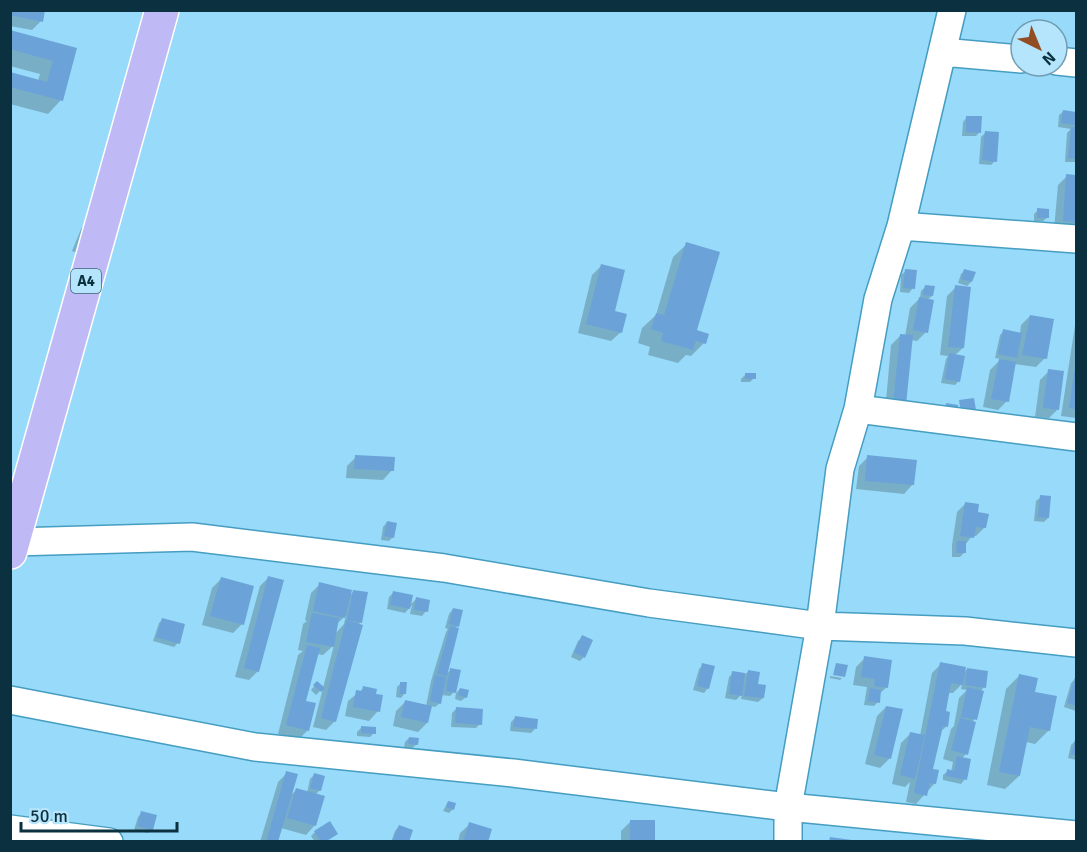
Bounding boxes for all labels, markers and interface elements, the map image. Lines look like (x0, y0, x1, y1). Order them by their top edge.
north arrow (1009, 18, 1069, 78)
text: N (1038, 47, 1059, 69)
road number: A4 (71, 269, 101, 293)
scale bar (21, 795, 177, 833)
text: 50 m (30, 805, 68, 827)

